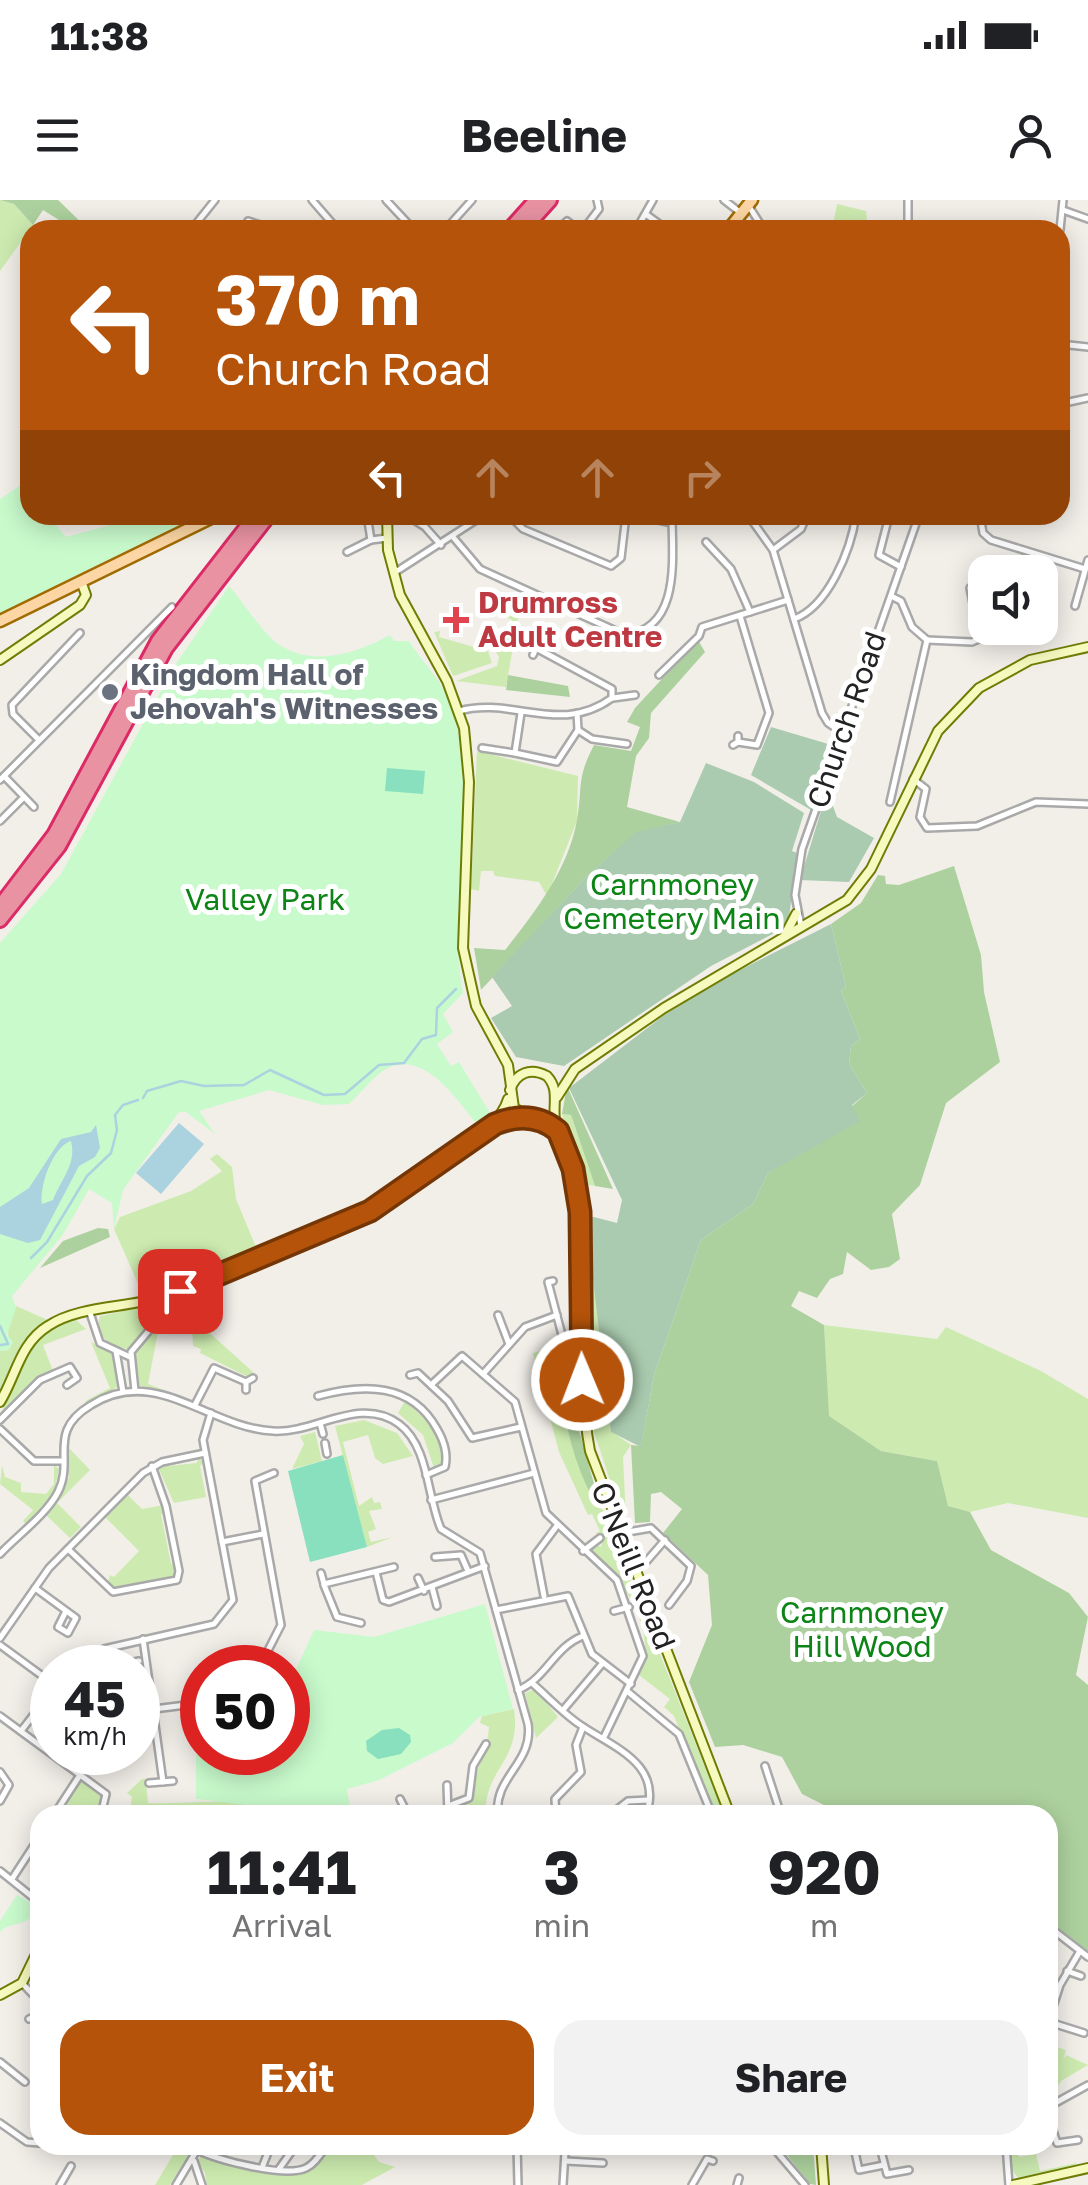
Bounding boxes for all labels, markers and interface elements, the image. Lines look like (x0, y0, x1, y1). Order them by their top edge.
text: 11:38 (50, 13, 149, 58)
icon: menu (30, 108, 85, 163)
text: Beeline (461, 108, 627, 162)
icon: person (1003, 108, 1058, 163)
text: 370 m (215, 256, 420, 340)
icon: left (50, 260, 180, 390)
text: Church Road (215, 341, 491, 395)
icon: left (360, 450, 415, 505)
icon: ahead (465, 450, 520, 505)
icon: ahead (570, 450, 625, 505)
icon: right (675, 450, 730, 505)
map controls (968, 555, 1058, 645)
button: sound (968, 555, 1058, 645)
place label: Drumross Adult Centre (478, 584, 662, 654)
marker: Drumross Adult Centre (443, 607, 469, 633)
street label: Church Road (799, 627, 893, 813)
place label: Kingdom Hall of Jehovah's Witnesses (130, 656, 438, 726)
marker: Kingdom Hall of Jehovah's Witnesses (99, 681, 121, 703)
park label: Carnmoney Cemetery Main (563, 866, 781, 936)
park label: Valley Park (185, 881, 345, 917)
pin (138, 1249, 223, 1334)
icon: arrive (153, 1264, 208, 1319)
position arrow (530, 1328, 634, 1432)
street label: O'Neill Road (584, 1477, 684, 1655)
park label: Carnmoney Hill Wood (780, 1594, 944, 1664)
speed limit sign: 50 (180, 1645, 310, 1775)
text: 45 (64, 1668, 126, 1728)
text: km/h (63, 1720, 127, 1751)
text: 11:41 (207, 1835, 356, 1907)
text: 3 (544, 1835, 580, 1907)
text: 920 (767, 1835, 881, 1907)
text: Arrival (232, 1906, 332, 1944)
text: min (534, 1906, 590, 1944)
text: m (810, 1906, 838, 1944)
button: Exit (60, 2020, 534, 2135)
button: Share (554, 2020, 1028, 2135)

